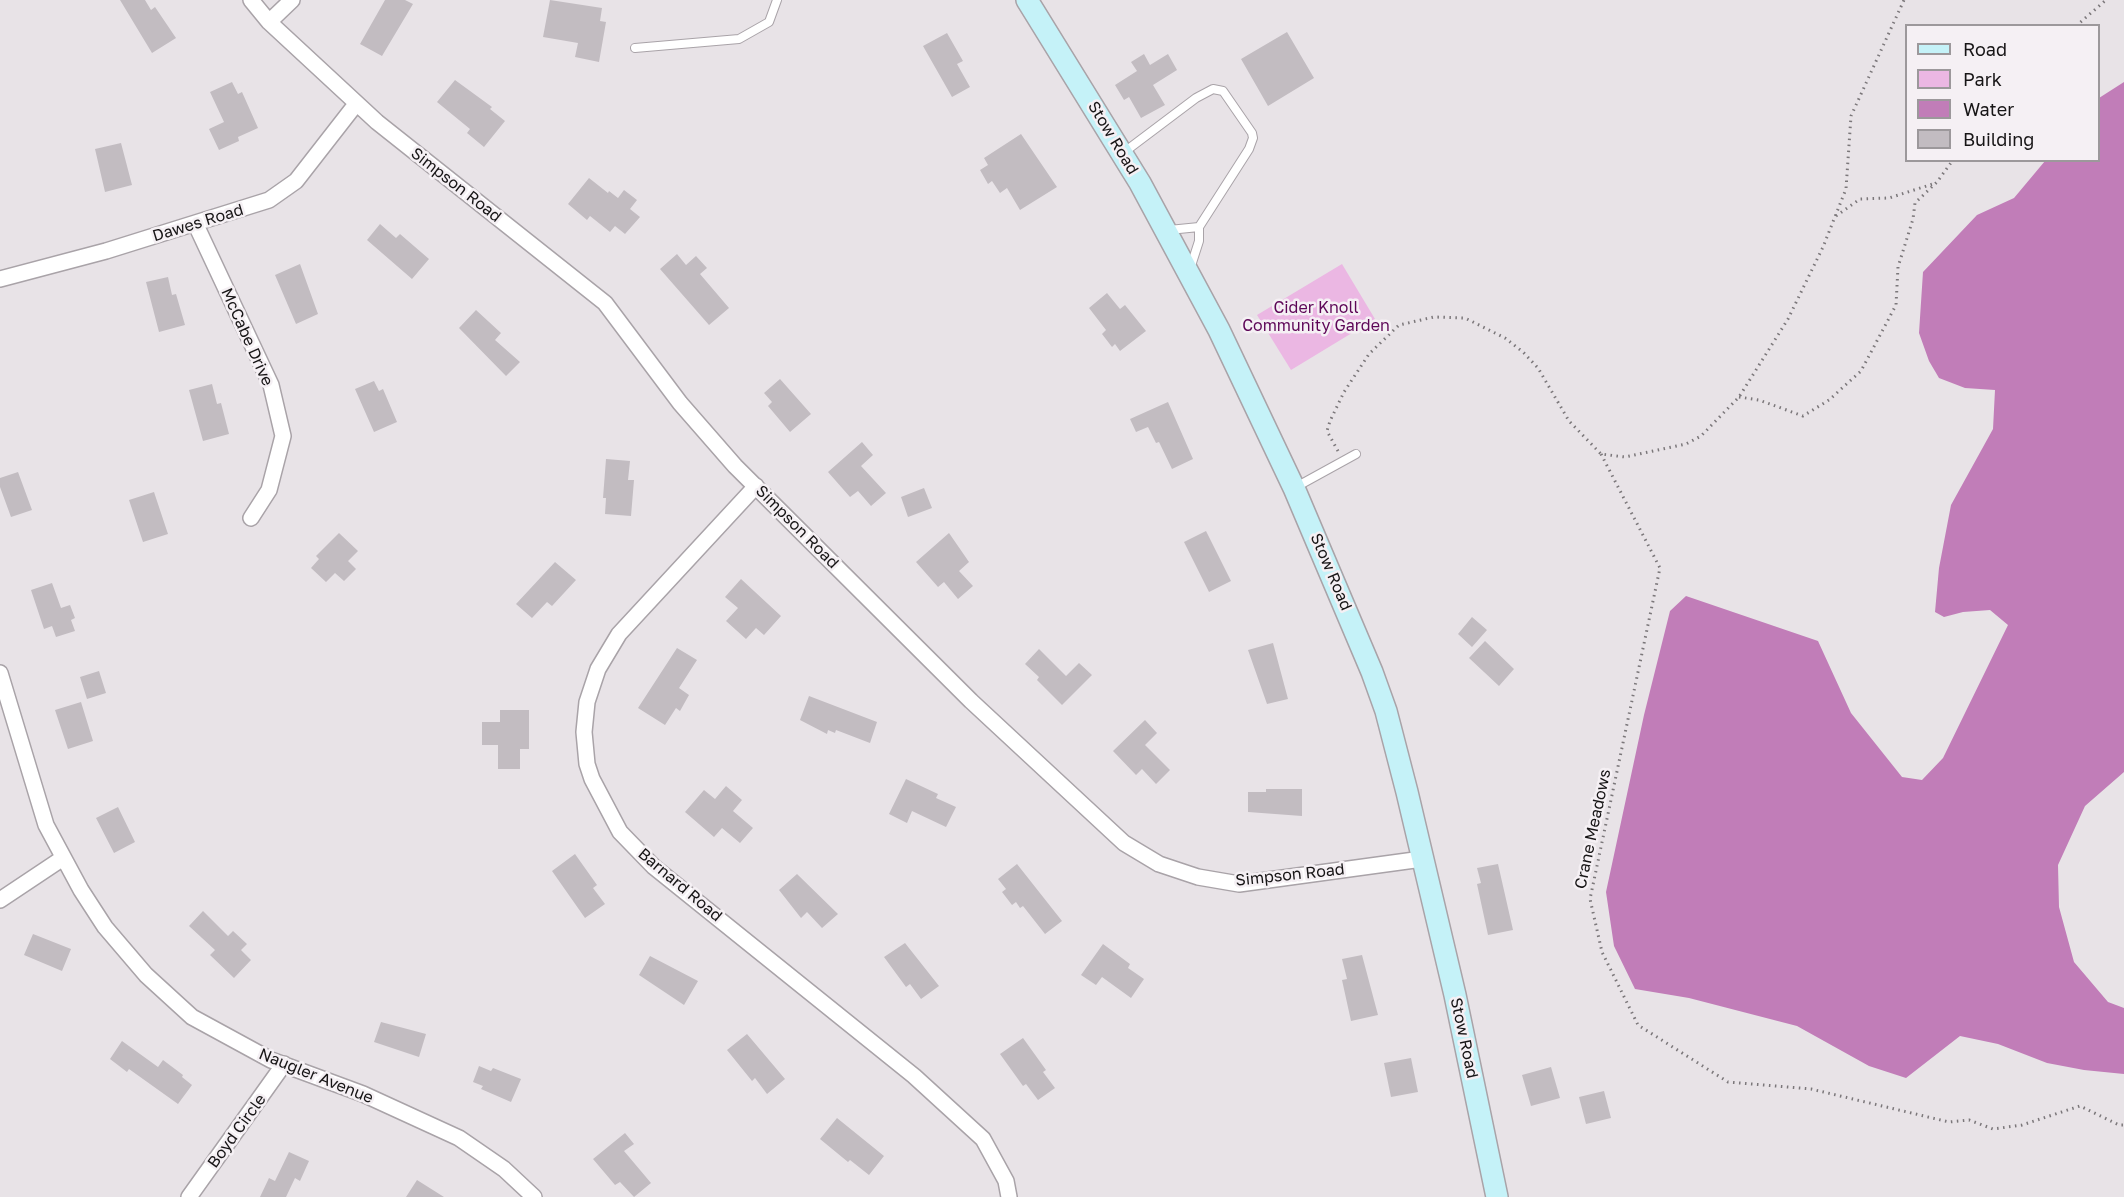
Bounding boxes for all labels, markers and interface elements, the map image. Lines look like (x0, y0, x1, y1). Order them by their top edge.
legend (1905, 24, 2100, 162)
text: Road (1963, 38, 2007, 60)
text: Park (1963, 68, 2002, 90)
street label: Stow Road (1084, 98, 1142, 178)
text: Water (1963, 98, 2014, 120)
text: Building (1963, 128, 2034, 150)
street label: Simpson Road (407, 144, 505, 226)
street label: Dawes Road (150, 200, 246, 246)
street label: McCabe Drive (217, 285, 277, 389)
park label: Cider Knoll Community Garden (1242, 298, 1390, 336)
street label: Simpson Road (751, 481, 843, 573)
street label: Stow Road (1306, 531, 1356, 613)
street label: Crane Meadows (1571, 767, 1615, 891)
street label: Barnard Road (634, 844, 726, 926)
street label: Simpson Road (1234, 860, 1346, 890)
street label: Stow Road (1446, 996, 1482, 1080)
street label: Naugler Avenue (256, 1044, 376, 1108)
street label: Boyd Circle (204, 1090, 270, 1172)

